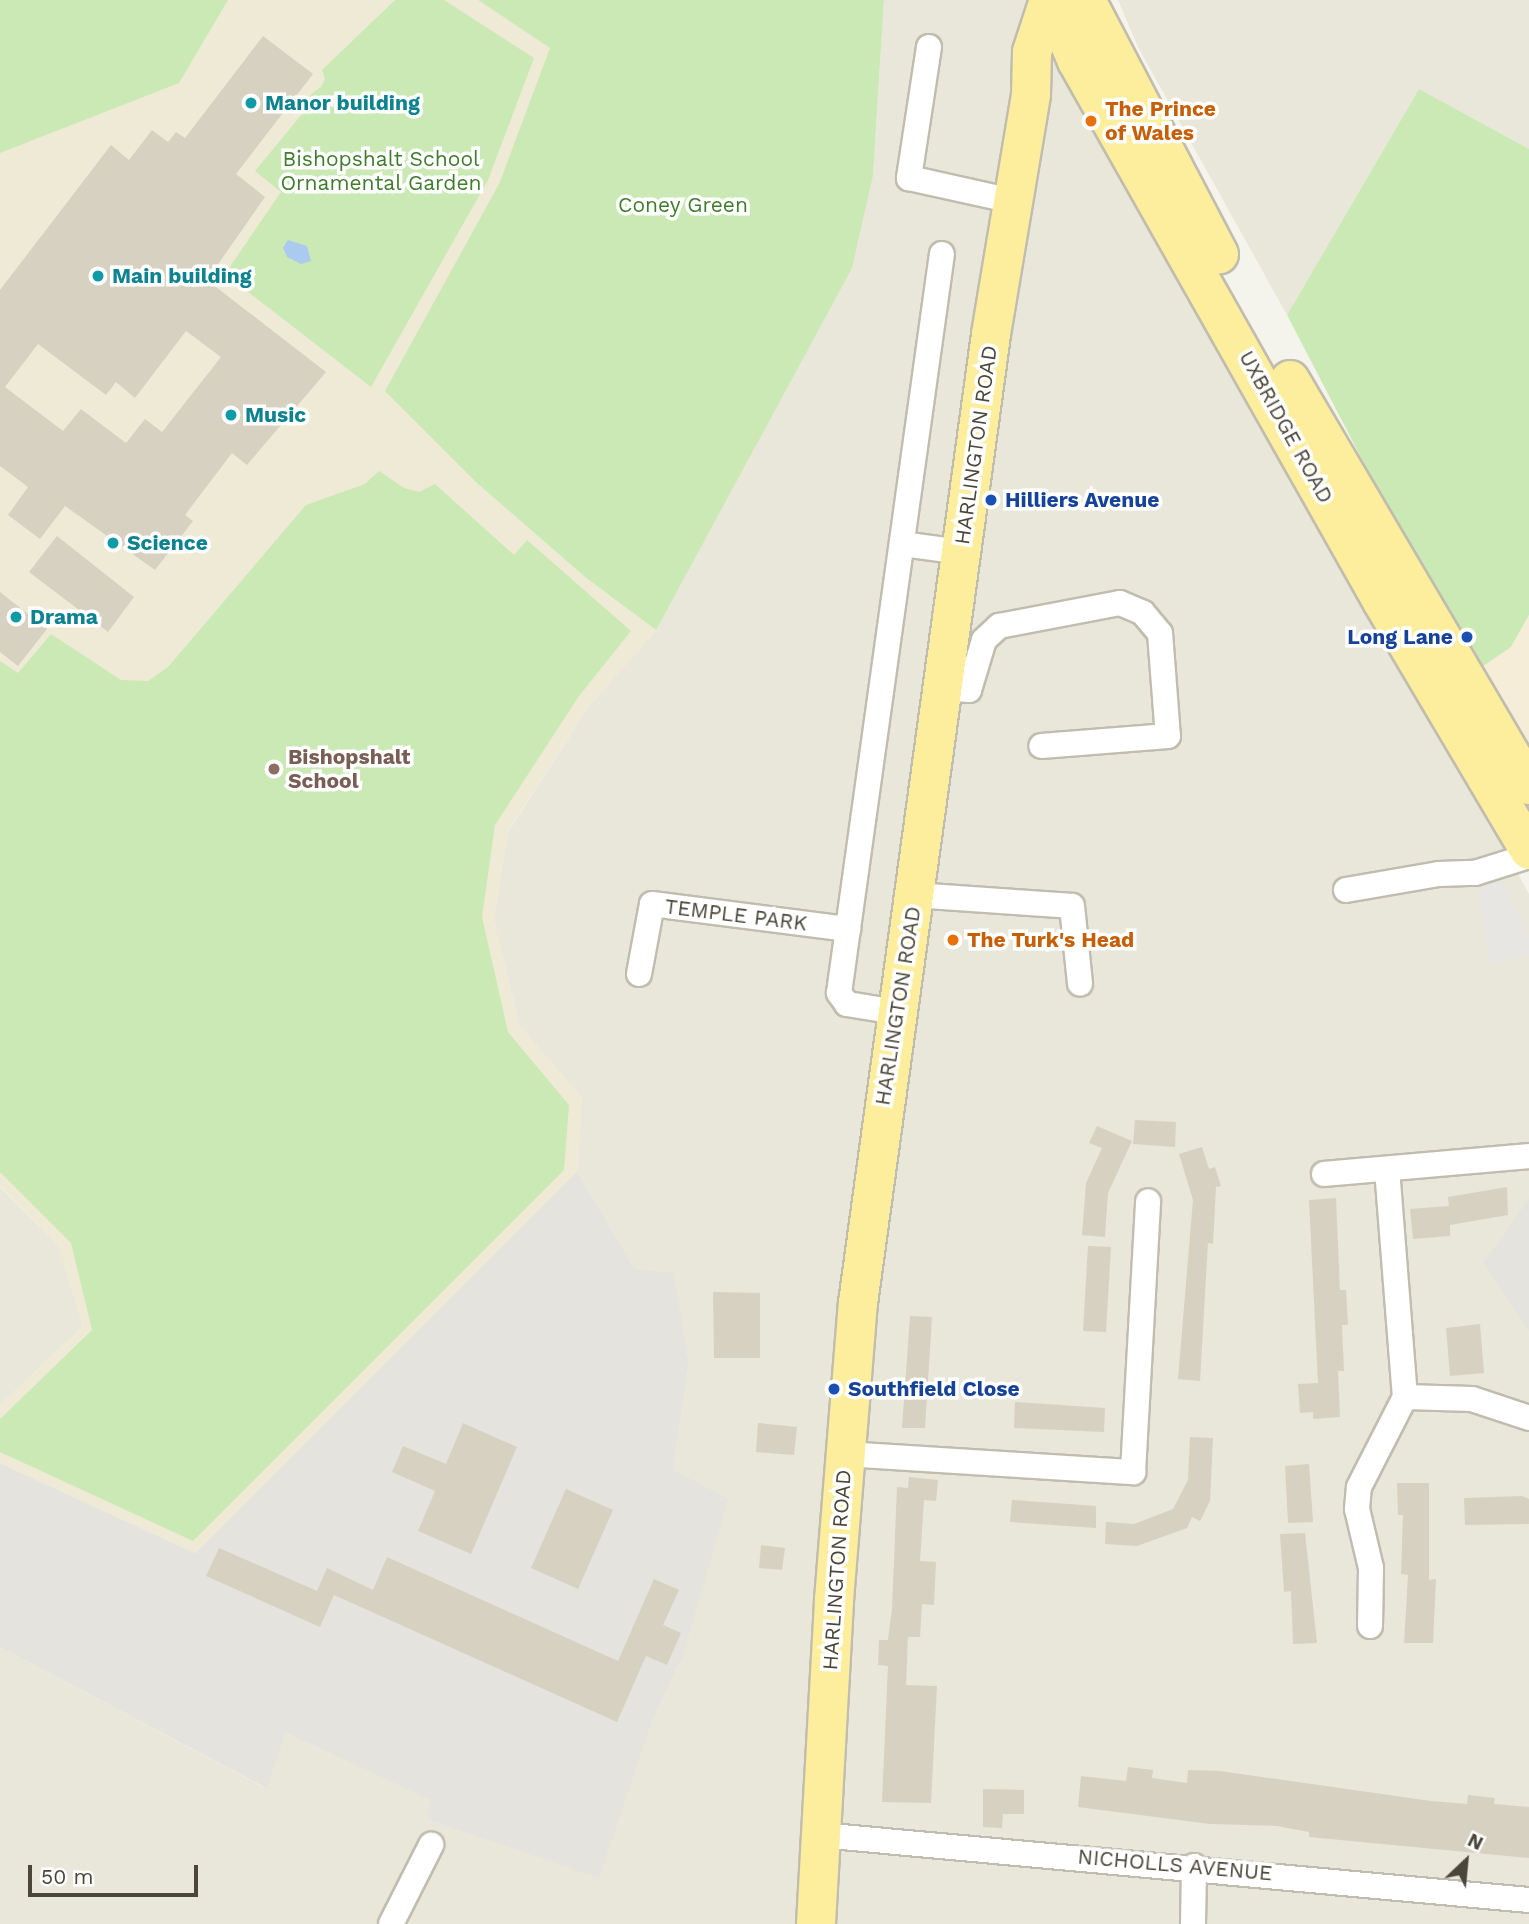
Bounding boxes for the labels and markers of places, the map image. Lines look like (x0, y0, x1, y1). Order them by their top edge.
place label: Manor building (265, 90, 420, 116)
marker: Manor building (243, 95, 259, 111)
place label: The Prince of Wales (1105, 96, 1216, 146)
marker: The Prince of Wales (1083, 113, 1099, 129)
place label: Main building (112, 263, 252, 289)
marker: Main building (90, 268, 106, 284)
place label: Music (245, 402, 306, 428)
marker: Music (223, 407, 239, 423)
place label: Hilliers Avenue (1005, 487, 1160, 513)
marker: Hilliers Avenue (983, 492, 999, 508)
place label: Science (127, 530, 208, 556)
marker: Science (105, 535, 121, 551)
place label: Drama (30, 604, 98, 630)
marker: Drama (8, 609, 24, 625)
place label: Long Lane (1347, 624, 1453, 650)
marker: Long Lane (1459, 629, 1475, 645)
place label: Bishopshalt School (288, 744, 410, 794)
marker: Bishopshalt School (266, 761, 282, 777)
place label: The Turk's Head (967, 927, 1134, 953)
marker: The Turk's Head (945, 932, 961, 948)
place label: Southfield Close (848, 1376, 1020, 1402)
marker: Southfield Close (826, 1381, 842, 1397)

